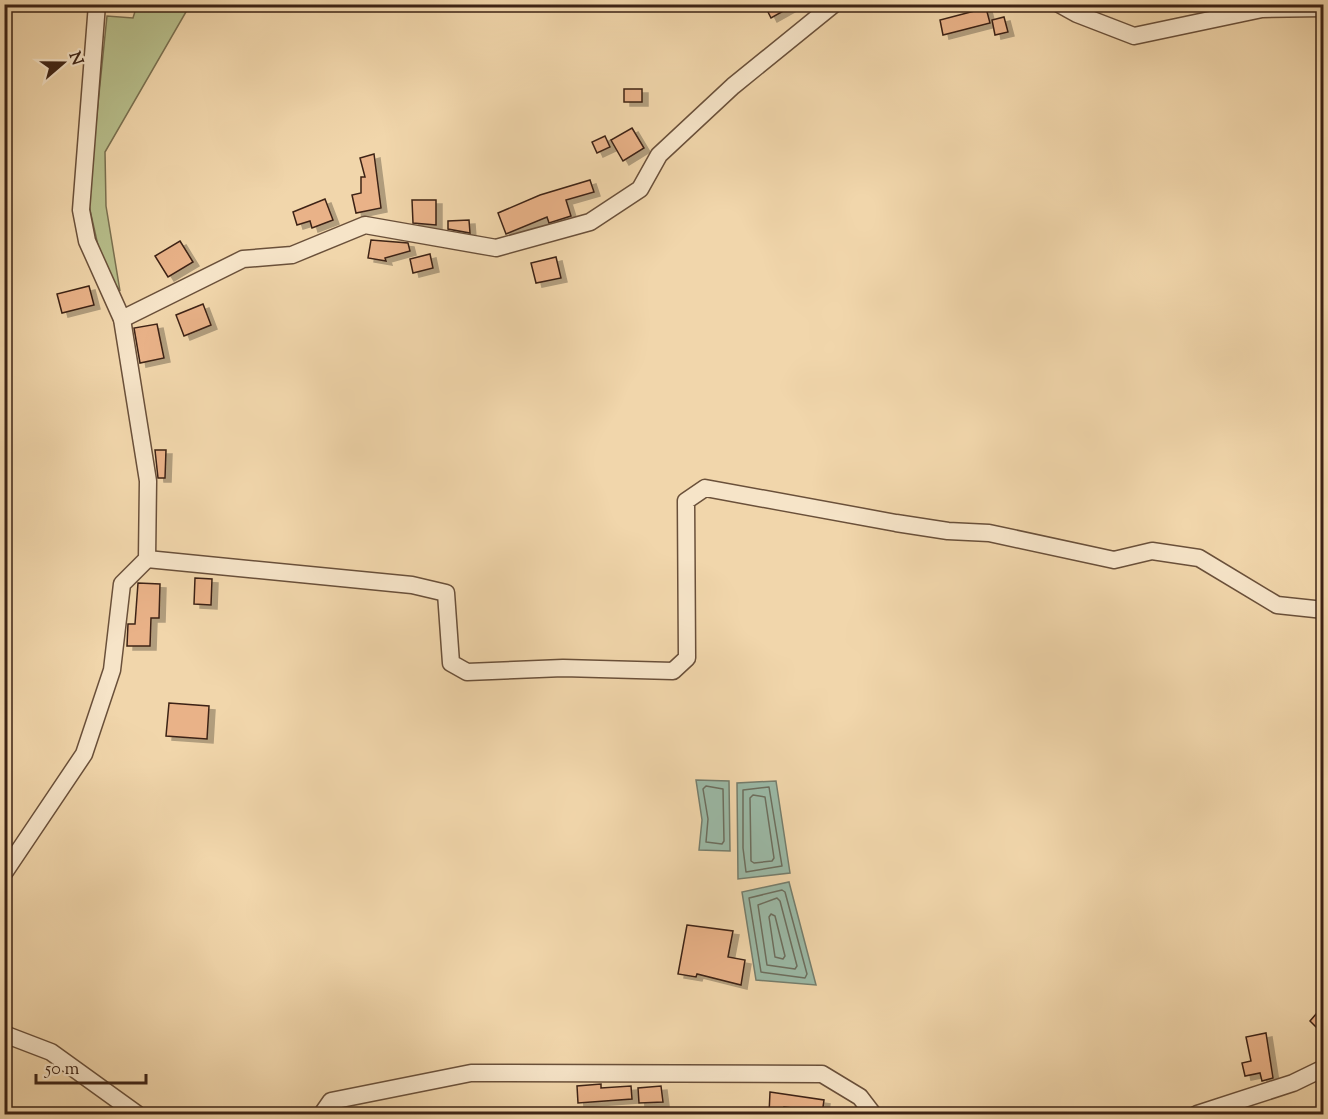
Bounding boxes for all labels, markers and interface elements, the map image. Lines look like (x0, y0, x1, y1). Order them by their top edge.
north arrow (33, 33, 93, 93)
text: N (62, 49, 88, 69)
scale bar (36, 1047, 146, 1085)
text: 50 m (44, 1057, 80, 1083)

